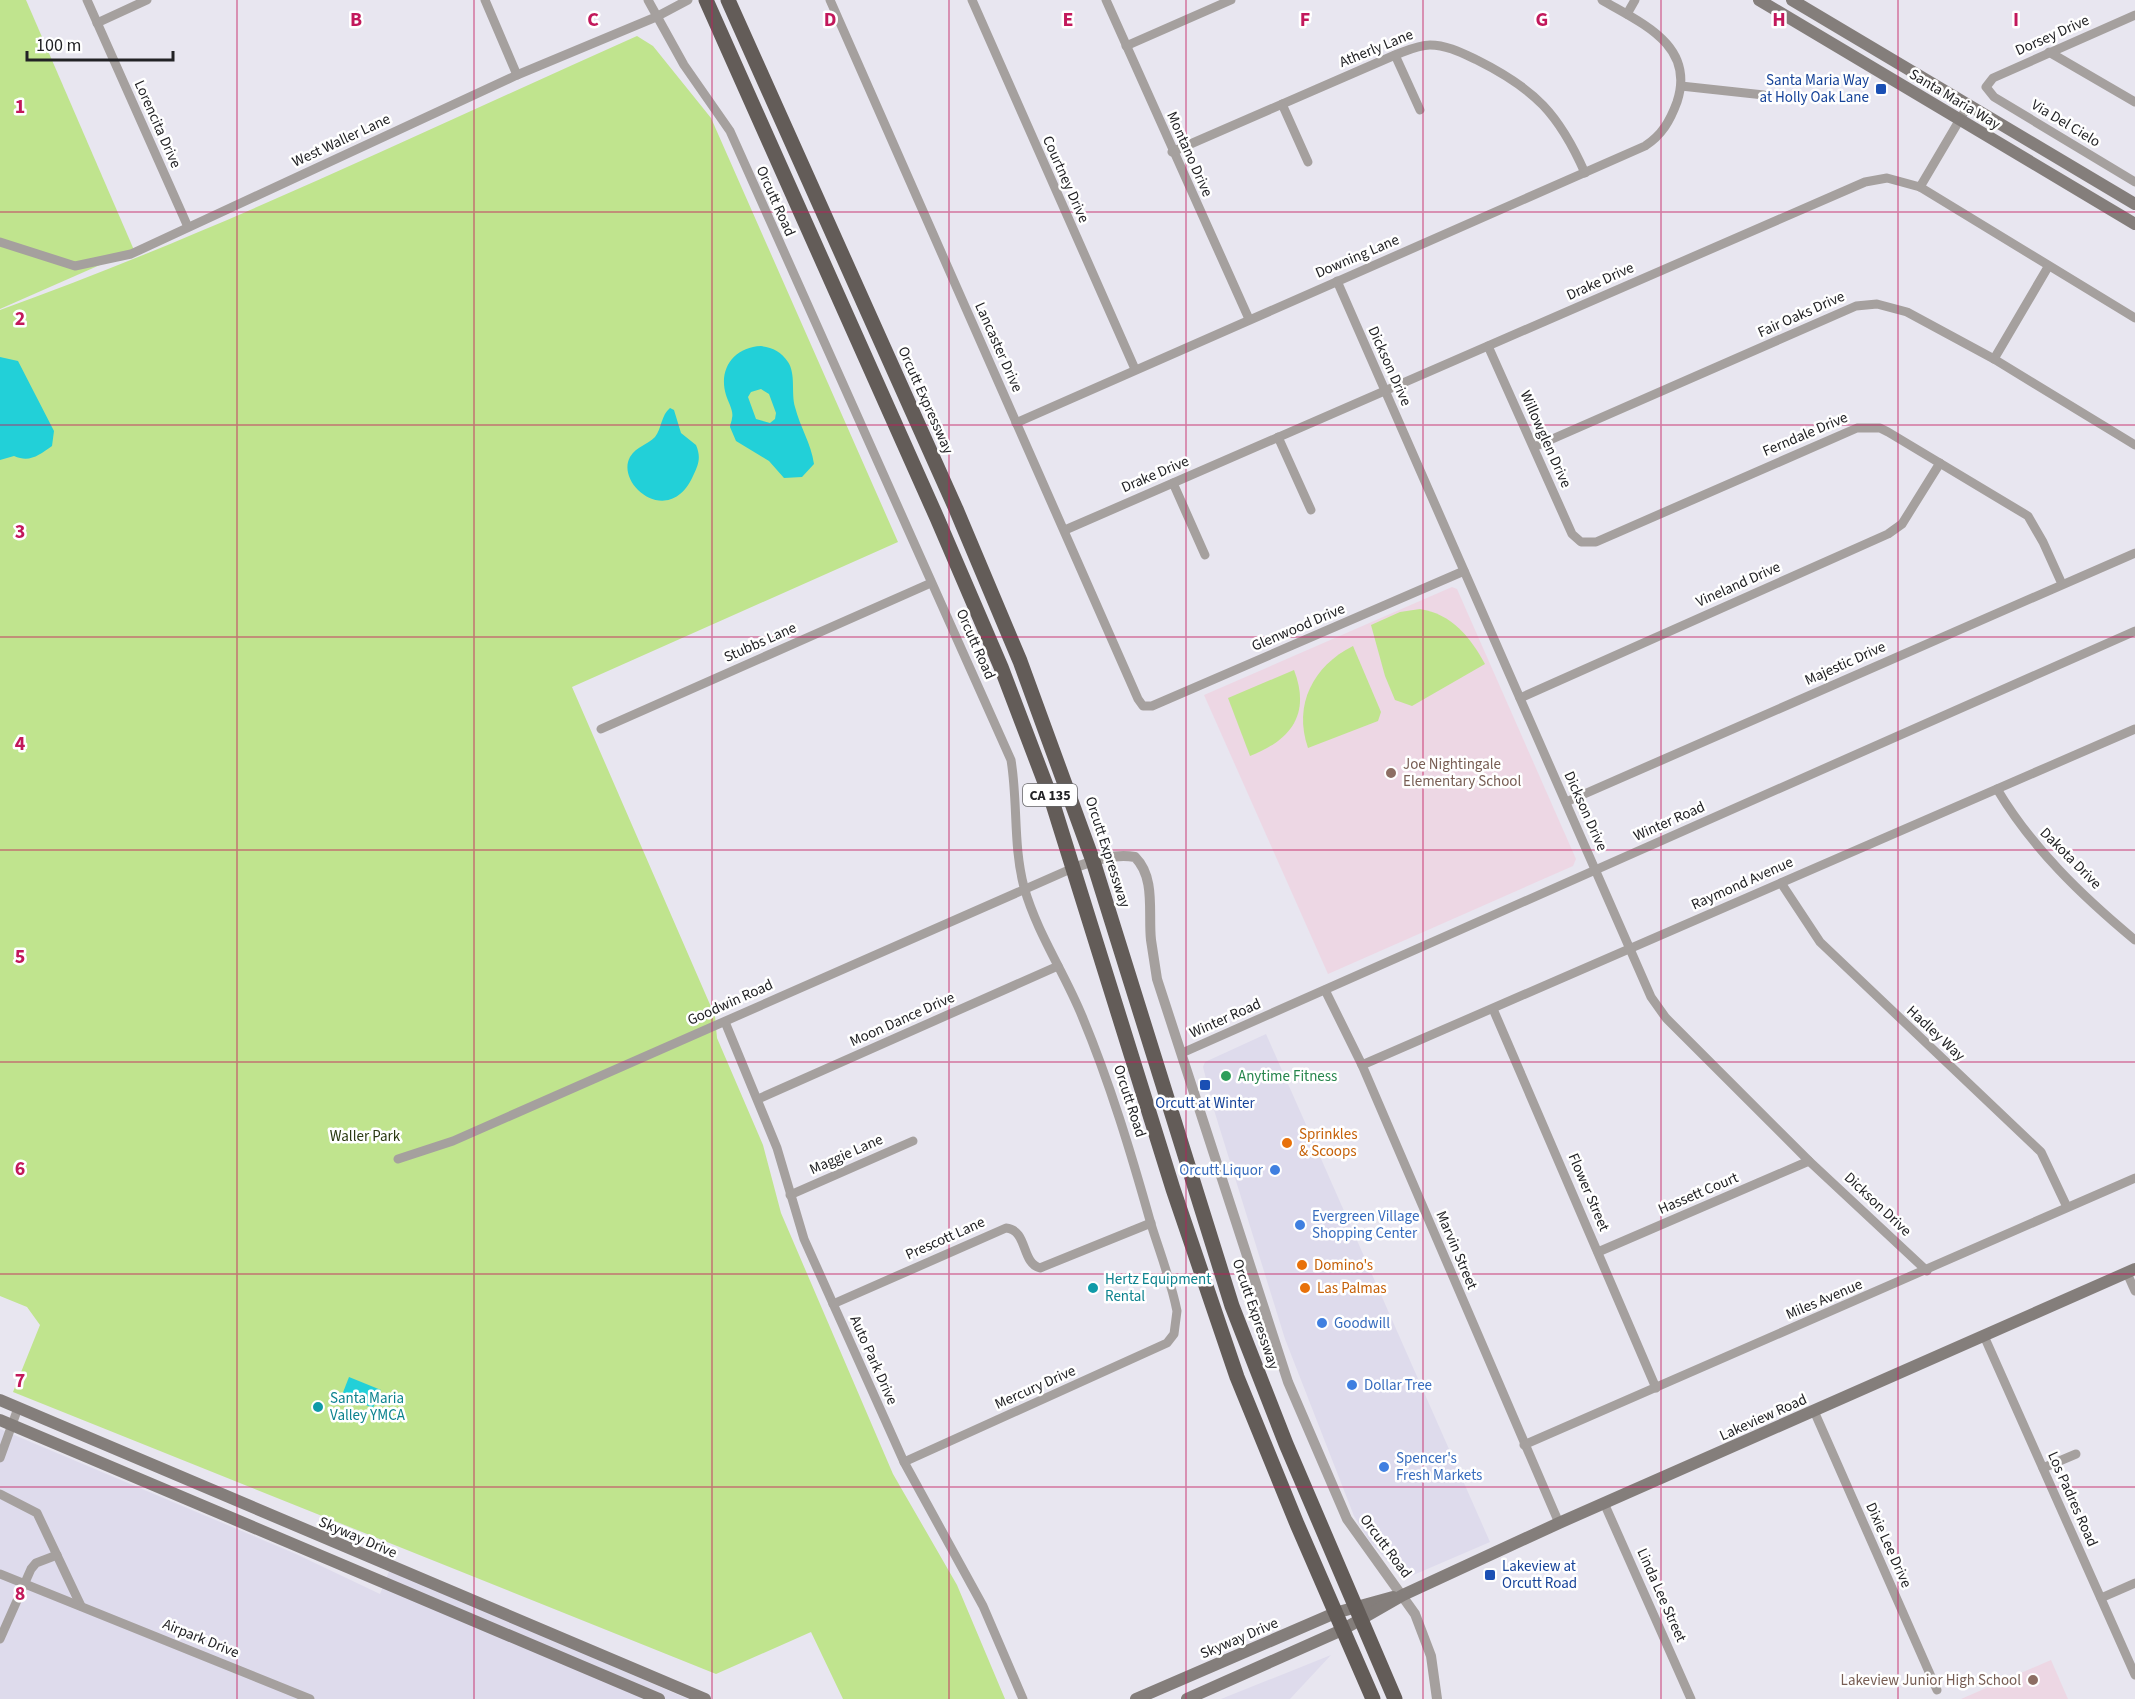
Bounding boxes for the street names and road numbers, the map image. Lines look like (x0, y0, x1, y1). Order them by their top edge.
street label: Dorsey Drive (2012, 10, 2092, 61)
street label: Atherly Lane (1336, 24, 1416, 73)
street label: Santa Maria Way (1905, 64, 2004, 135)
street label: Lorencita Drive (129, 77, 186, 172)
street label: Via Del Cielo (2027, 95, 2104, 152)
street label: West Waller Lane (289, 108, 394, 172)
street label: Montano Drive (1161, 108, 1218, 200)
street label: Courtney Drive (1037, 132, 1094, 226)
street label: Orcutt Road (751, 163, 800, 240)
street label: Downing Lane (1312, 229, 1402, 284)
street label: Drake Drive (1563, 257, 1637, 306)
street label: Fair Oaks Drive (1754, 286, 1848, 343)
street label: Lancaster Drive (969, 299, 1028, 395)
street label: Dickson Drive (1363, 323, 1416, 409)
street label: Orcutt Expressway (892, 343, 959, 457)
street label: Willowglen Drive (1515, 387, 1576, 491)
street label: Ferndale Drive (1759, 407, 1851, 462)
street label: Drake Drive (1118, 451, 1192, 498)
street label: Vineland Drive (1693, 556, 1784, 612)
street label: Glenwood Drive (1248, 598, 1348, 657)
street label: Orcutt Road (951, 606, 1000, 683)
street label: Stubbs Lane (721, 617, 800, 668)
street label: Majestic Drive (1801, 636, 1889, 691)
street label: Dickson Drive (1559, 768, 1612, 854)
road number: CA 135 (1023, 784, 1077, 806)
street label: Orcutt Expressway (1080, 794, 1135, 910)
street label: Winter Road (1630, 796, 1708, 847)
street label: Dakota Drive (2035, 823, 2106, 894)
street label: Raymond Avenue (1688, 852, 1796, 915)
street label: Goodwin Road (684, 974, 776, 1031)
street label: Moon Dance Drive (846, 987, 958, 1052)
street label: Winter Road (1186, 993, 1264, 1044)
street label: Hadley Way (1902, 1001, 1970, 1066)
street label: Orcutt Road (1108, 1062, 1151, 1140)
street label: Maggie Lane (806, 1129, 886, 1180)
street label: Flower Street (1563, 1150, 1614, 1235)
street label: Hassett Court (1655, 1167, 1741, 1220)
street label: Dickson Drive (1839, 1168, 1916, 1241)
street label: Marvin Street (1431, 1208, 1483, 1293)
street label: Prescott Lane (902, 1212, 988, 1265)
street label: Orcutt Expressway (1227, 1256, 1284, 1372)
street label: Miles Avenue (1783, 1274, 1866, 1325)
street label: Auto Park Drive (844, 1312, 903, 1408)
street label: Mercury Drive (991, 1360, 1079, 1415)
street label: Lakeview Road (1716, 1389, 1810, 1446)
street label: Los Padres Road (2042, 1448, 2103, 1550)
street label: Dixie Lee Drive (1860, 1499, 1917, 1591)
street label: Orcutt Road (1355, 1510, 1417, 1583)
street label: Skyway Drive (315, 1512, 400, 1563)
street label: Linda Lee Street (1631, 1545, 1692, 1645)
street label: Skyway Drive (1197, 1613, 1282, 1664)
street label: Airpark Drive (159, 1614, 242, 1663)

